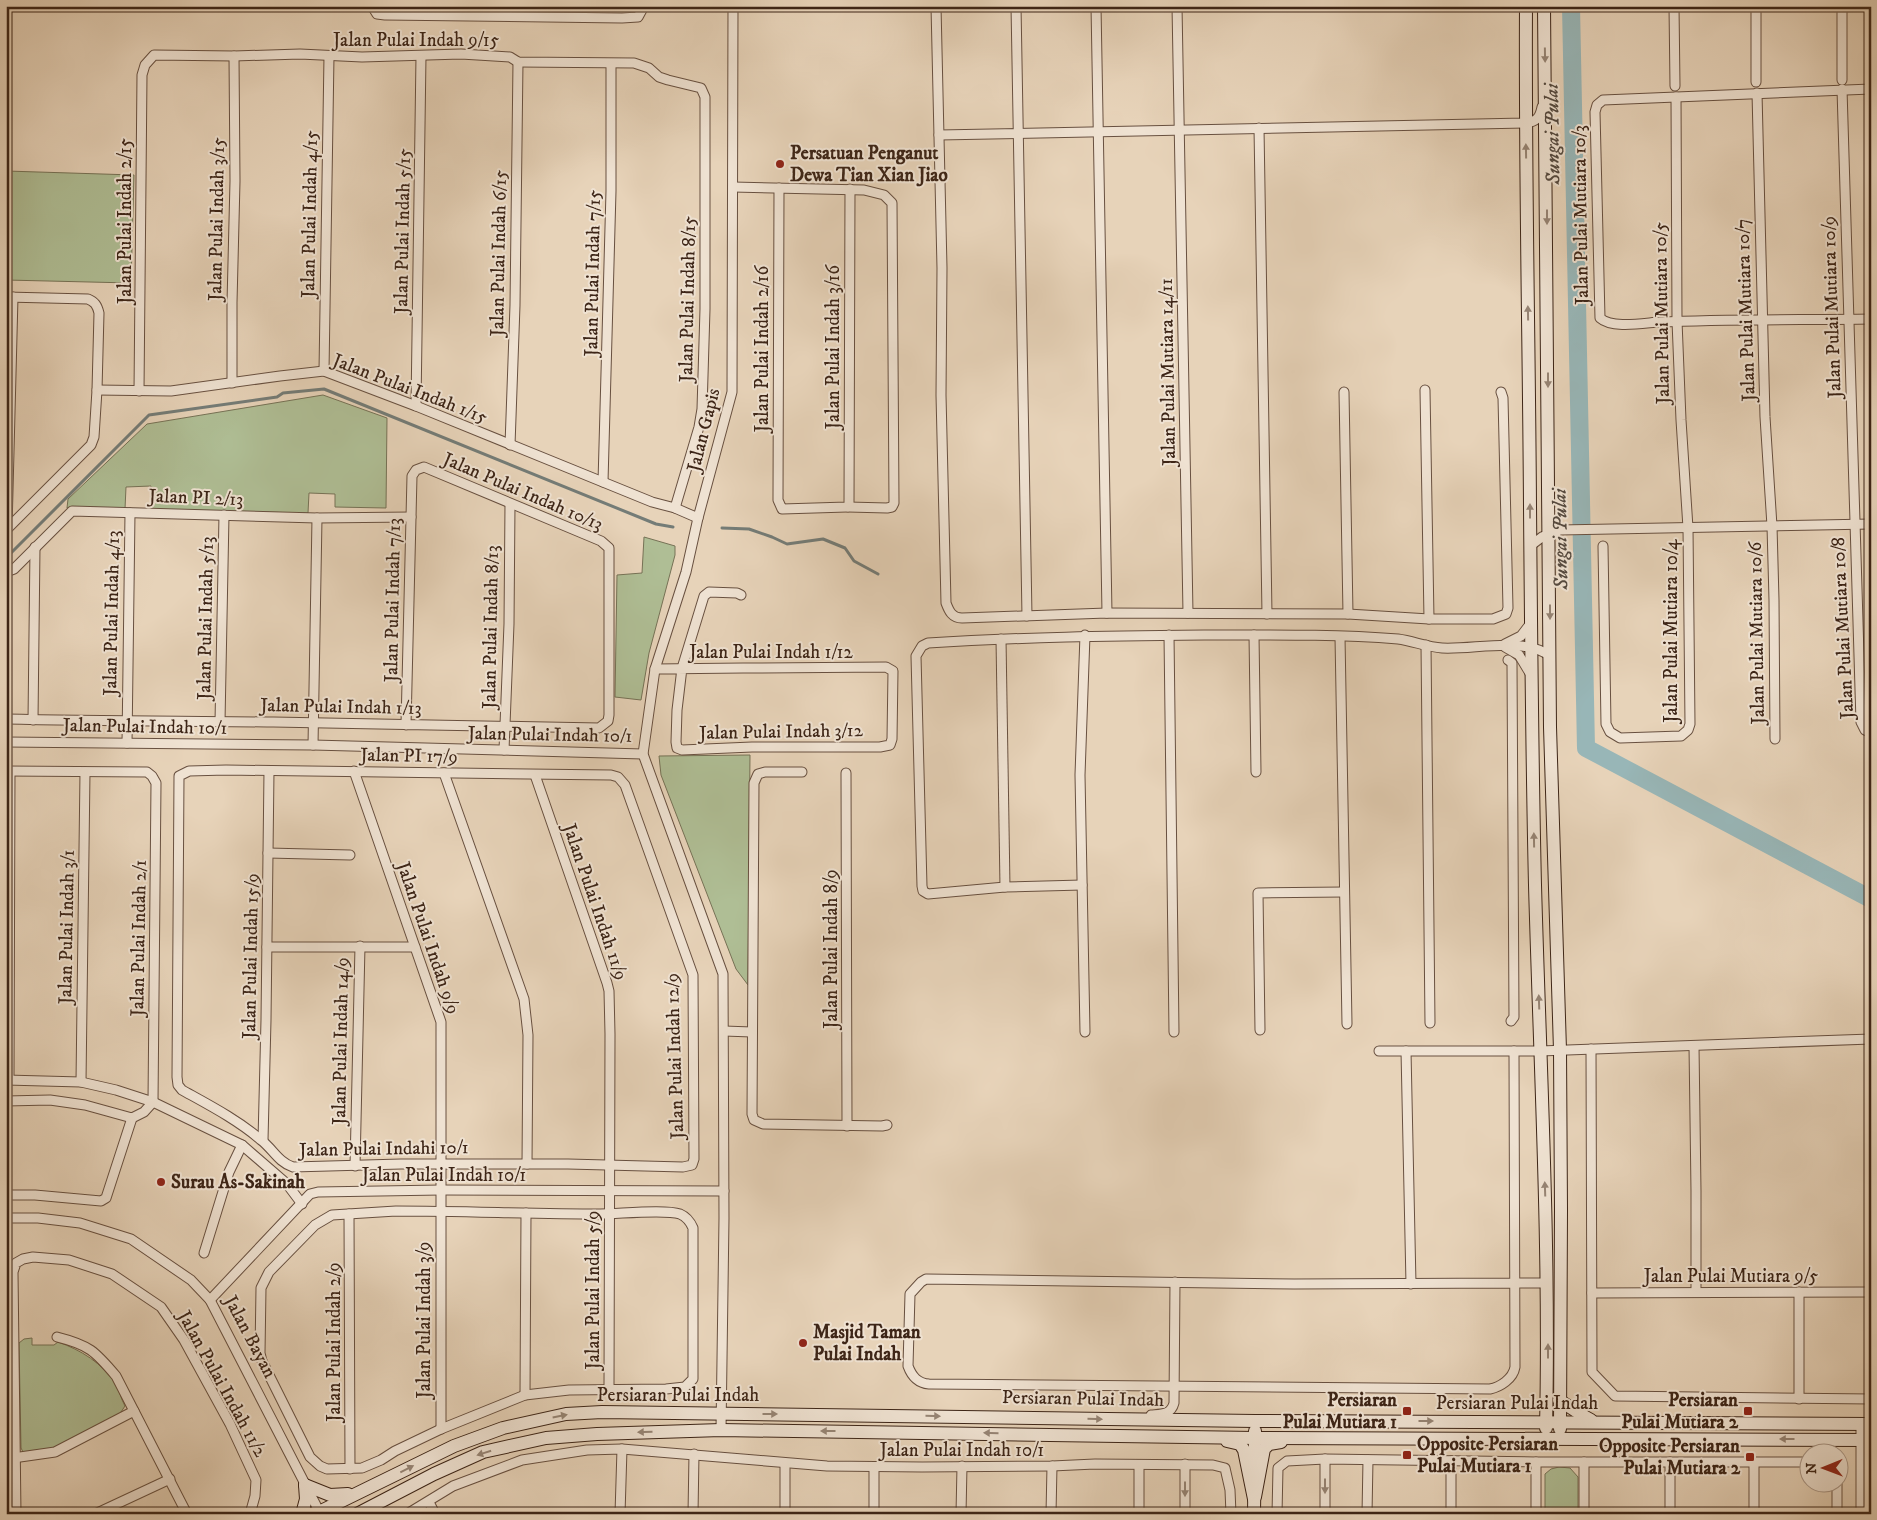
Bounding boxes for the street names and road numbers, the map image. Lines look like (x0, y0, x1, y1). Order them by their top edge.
street label: Jalan Pulai Indah 9/15 (331, 29, 500, 52)
street label: Jalan Pulai Mutiara 10/3 (1568, 125, 1594, 307)
street label: Jalan Pulai Indah 4/15 (297, 129, 323, 300)
street label: Jalan Pulai Indah 3/15 (204, 136, 230, 303)
street label: Jalan Pulai Indah 2/15 (114, 137, 137, 306)
street label: Jalan Pulai Indah 5/15 (390, 147, 416, 316)
street label: Jalan Pulai Indah 6/15 (486, 169, 512, 339)
street label: Jalan Pulai Indah 7/15 (580, 189, 606, 359)
street label: Jalan Pulai Indah 8/15 (675, 215, 701, 384)
street label: Jalan Pulai Mutiara 10/9 (1817, 215, 1847, 401)
street label: Jalan Pulai Mutiara 10/7 (1731, 218, 1761, 404)
street label: Jalan Pulai Mutiara 10/5 (1649, 221, 1675, 406)
street label: Jalan Pulai Indah 3/16 (822, 264, 845, 431)
street label: Jalan Pulai Indah 2/16 (751, 265, 774, 434)
street label: Jalan Pulai Mutiara 14/11 (1155, 278, 1181, 468)
street label: Jalan Pulai Indah 1/15 (328, 348, 491, 429)
street label: Jalan Gapis (682, 386, 725, 476)
street label: Jalan Pulai Indah 10/13 (438, 447, 606, 536)
street label: Jalan PI 2/13 (146, 485, 244, 511)
street label: Jalan Pulai Indah 7/13 (380, 518, 406, 684)
street label: Jalan Pulai Indah 4/13 (99, 530, 125, 698)
street label: Jalan Pulai Indah 5/13 (193, 536, 219, 702)
street label: Jalan Pulai Mutiara 10/8 (1827, 536, 1859, 722)
street label: Jalan Pulai Mutiara 10/4 (1660, 538, 1683, 725)
street label: Jalan Pulai Mutiara 10/6 (1744, 540, 1770, 727)
street label: Jalan Pulai Indah 8/13 (478, 545, 504, 711)
street label: Jalan Pulai Indah 1/12 (687, 641, 854, 664)
street label: Jalan Pulai Indah 1/13 (258, 694, 422, 720)
street label: Jalan Pulai Indah 10/1 (61, 714, 227, 740)
street label: Jalan Pulai Indah 3/12 (697, 719, 864, 745)
street label: Jalan Pulai Indah 10/1 (466, 722, 632, 748)
street label: Jalan PI 17/9 (358, 744, 458, 768)
street label: Jalan Pulai Indah 11/9 (557, 819, 633, 983)
street label: Jalan Pulai Indah 3/1 (54, 850, 80, 1006)
street label: Jalan Pulai Indah 9/9 (391, 857, 465, 1017)
street label: Jalan Pulai Indah 2/1 (126, 859, 152, 1019)
street label: Jalan Pulai Indah 8/9 (820, 869, 843, 1031)
street label: Jalan Pulai Indah 15/9 (238, 873, 264, 1041)
street label: Jalan Pulai Indah 14/9 (328, 957, 354, 1127)
street label: Jalan Pulai Indah 12/9 (661, 973, 689, 1141)
street label: Jalan Pulai Indahi 10/1 (297, 1136, 469, 1162)
street label: Jalan Pulai Indah 10/1 (360, 1164, 526, 1187)
street label: Jalan Pulai Indah 5/9 (582, 1210, 605, 1372)
street label: Jalan Pulai Indah 3/9 (413, 1241, 436, 1401)
street label: Jalan Pulai Indah 2/9 (323, 1262, 346, 1424)
street label: Jalan Pulai Mutiara 9/5 (1642, 1265, 1819, 1288)
street label: Jalan Bayan (218, 1290, 281, 1382)
street label: Jalan Pulai Indah 11/2 (171, 1305, 272, 1462)
street label: Persiaran Pulai Indah (597, 1384, 759, 1407)
street label: Persiaran Pulai Indah (1002, 1386, 1164, 1412)
street label: Persiaran Pulai Indah (1436, 1392, 1598, 1415)
street label: Jalan Pulai Indah 10/1 (878, 1439, 1044, 1462)

